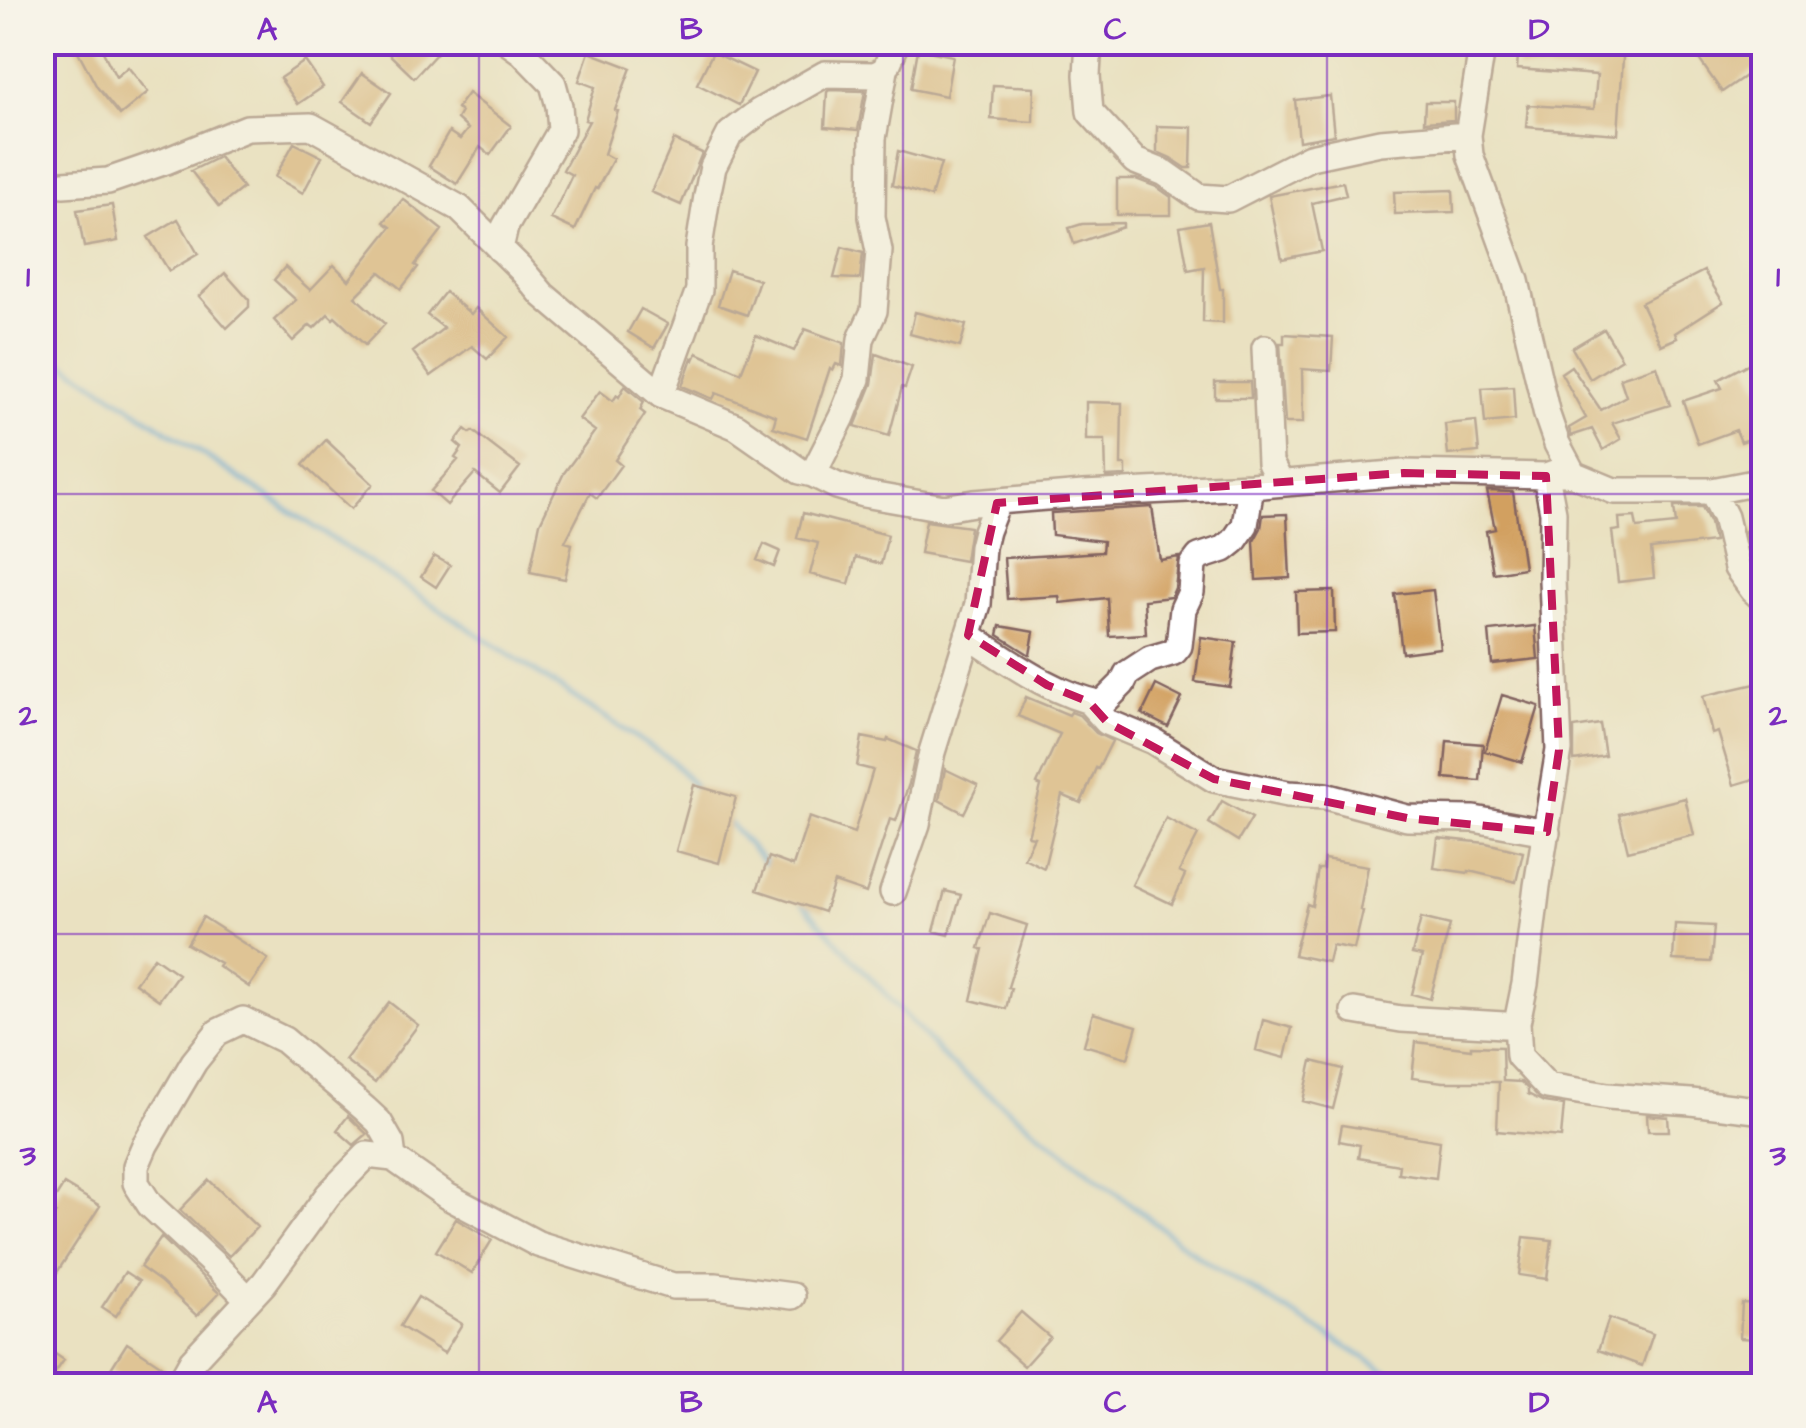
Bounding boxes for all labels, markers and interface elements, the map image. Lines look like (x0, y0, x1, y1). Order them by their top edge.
text: A (257, 7, 278, 52)
text: B (680, 7, 703, 52)
text: C (1104, 7, 1127, 52)
text: D (1529, 7, 1550, 52)
text: 1 (26, 254, 30, 299)
text: 1 (1776, 254, 1780, 299)
text: 2 (18, 693, 38, 738)
text: 2 (1768, 693, 1788, 738)
text: 3 (19, 1133, 37, 1178)
text: 3 (1769, 1133, 1787, 1178)
text: A (257, 1380, 278, 1425)
text: B (680, 1380, 703, 1425)
text: C (1104, 1380, 1127, 1425)
text: D (1529, 1380, 1550, 1425)

